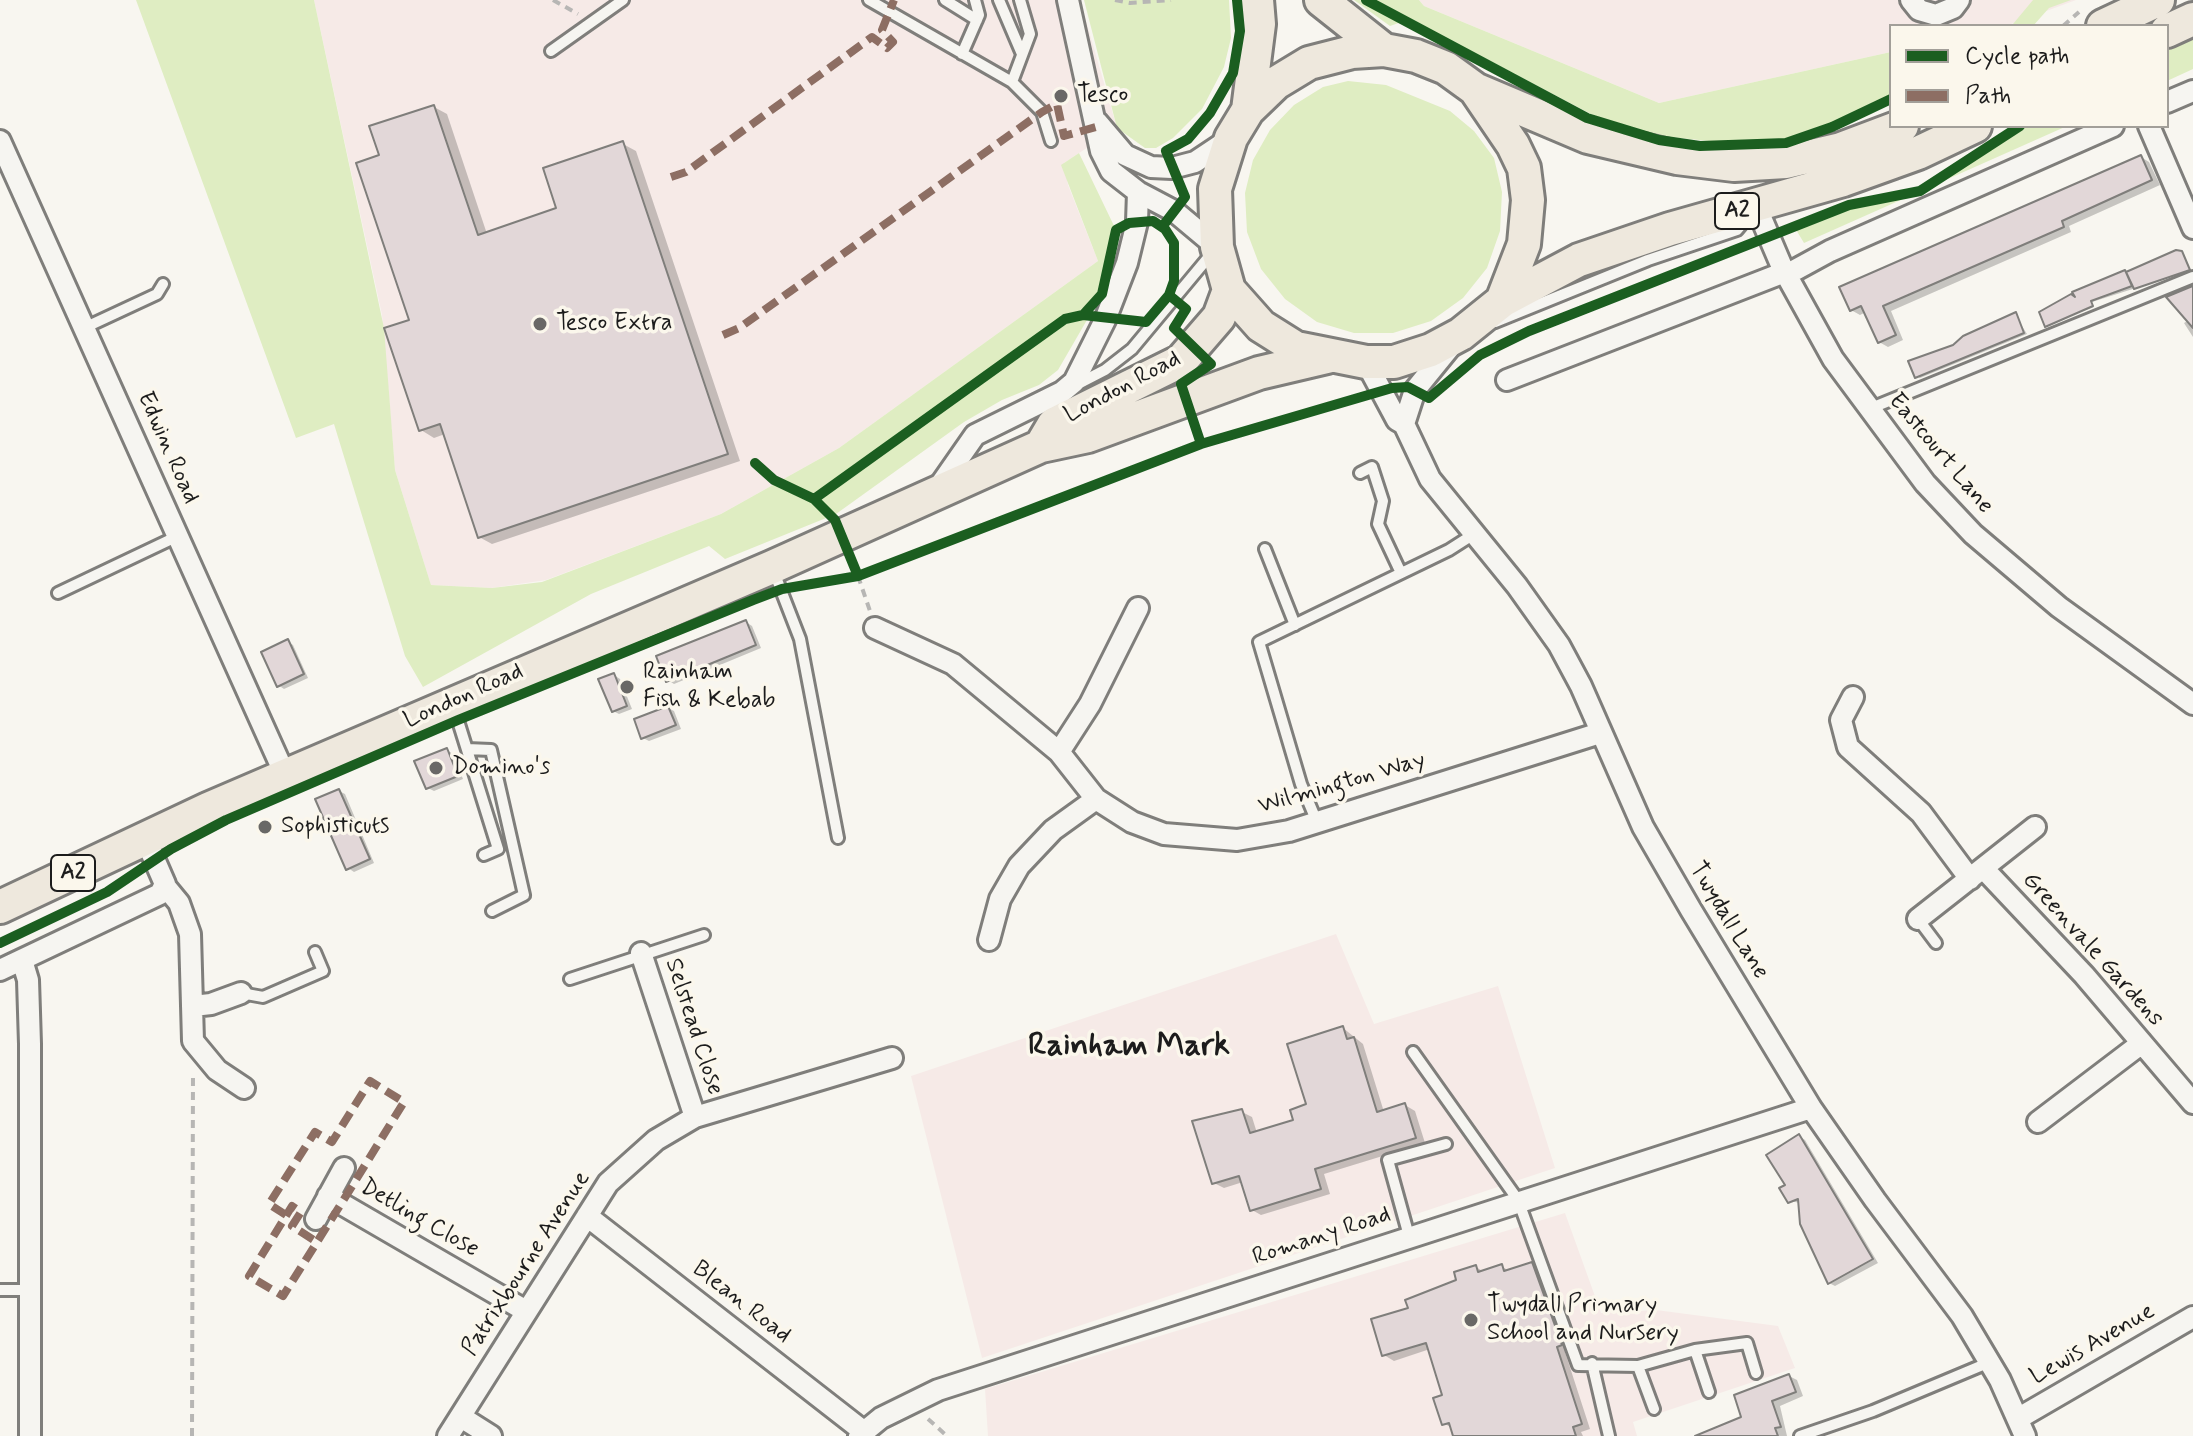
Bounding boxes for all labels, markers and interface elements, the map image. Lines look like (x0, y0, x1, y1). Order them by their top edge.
legend (1889, 24, 2169, 128)
text: Cycle path (1965, 41, 2070, 72)
text: Path (1965, 81, 2011, 112)
place label: Tesco (1077, 82, 1128, 110)
marker: Tesco (1052, 87, 1070, 105)
road number: A2 (1715, 193, 1759, 229)
place label: Tesco Extra (556, 310, 672, 338)
marker: Tesco Extra (531, 315, 549, 333)
street label: London Road (1060, 345, 1186, 431)
street label: Edwin Road (130, 388, 204, 508)
street label: Eastcourt Lane (1881, 388, 1999, 520)
street label: London Road (400, 658, 528, 736)
place label: Rainham Fish & Kebab (643, 659, 775, 715)
marker: Rainham Fish & Kebab (618, 678, 636, 696)
street label: Wilmington Way (1255, 746, 1429, 822)
place label: Domino's (452, 754, 550, 782)
marker: Domino's (427, 759, 445, 777)
place label: Sophisticuts (281, 813, 389, 841)
marker: Sophisticuts (256, 818, 274, 836)
road number: A2 (51, 855, 95, 891)
street label: Twydall Lane (1682, 857, 1774, 985)
street label: Greenvale Gardens (2015, 867, 2169, 1033)
street label: Selstead Close (657, 955, 729, 1099)
district label: Rainham Mark (1028, 1028, 1230, 1066)
street label: Patrixbourne Avenue (457, 1166, 597, 1362)
street label: Detling Close (354, 1173, 484, 1265)
street label: Romany Road (1249, 1201, 1395, 1273)
street label: Blean Road (686, 1255, 796, 1351)
place label: Twydall Primary School and Nursery (1487, 1292, 1679, 1348)
street label: Lewis Avenue (2026, 1298, 2160, 1392)
marker: Twydall Primary School and Nursery (1462, 1311, 1480, 1329)

